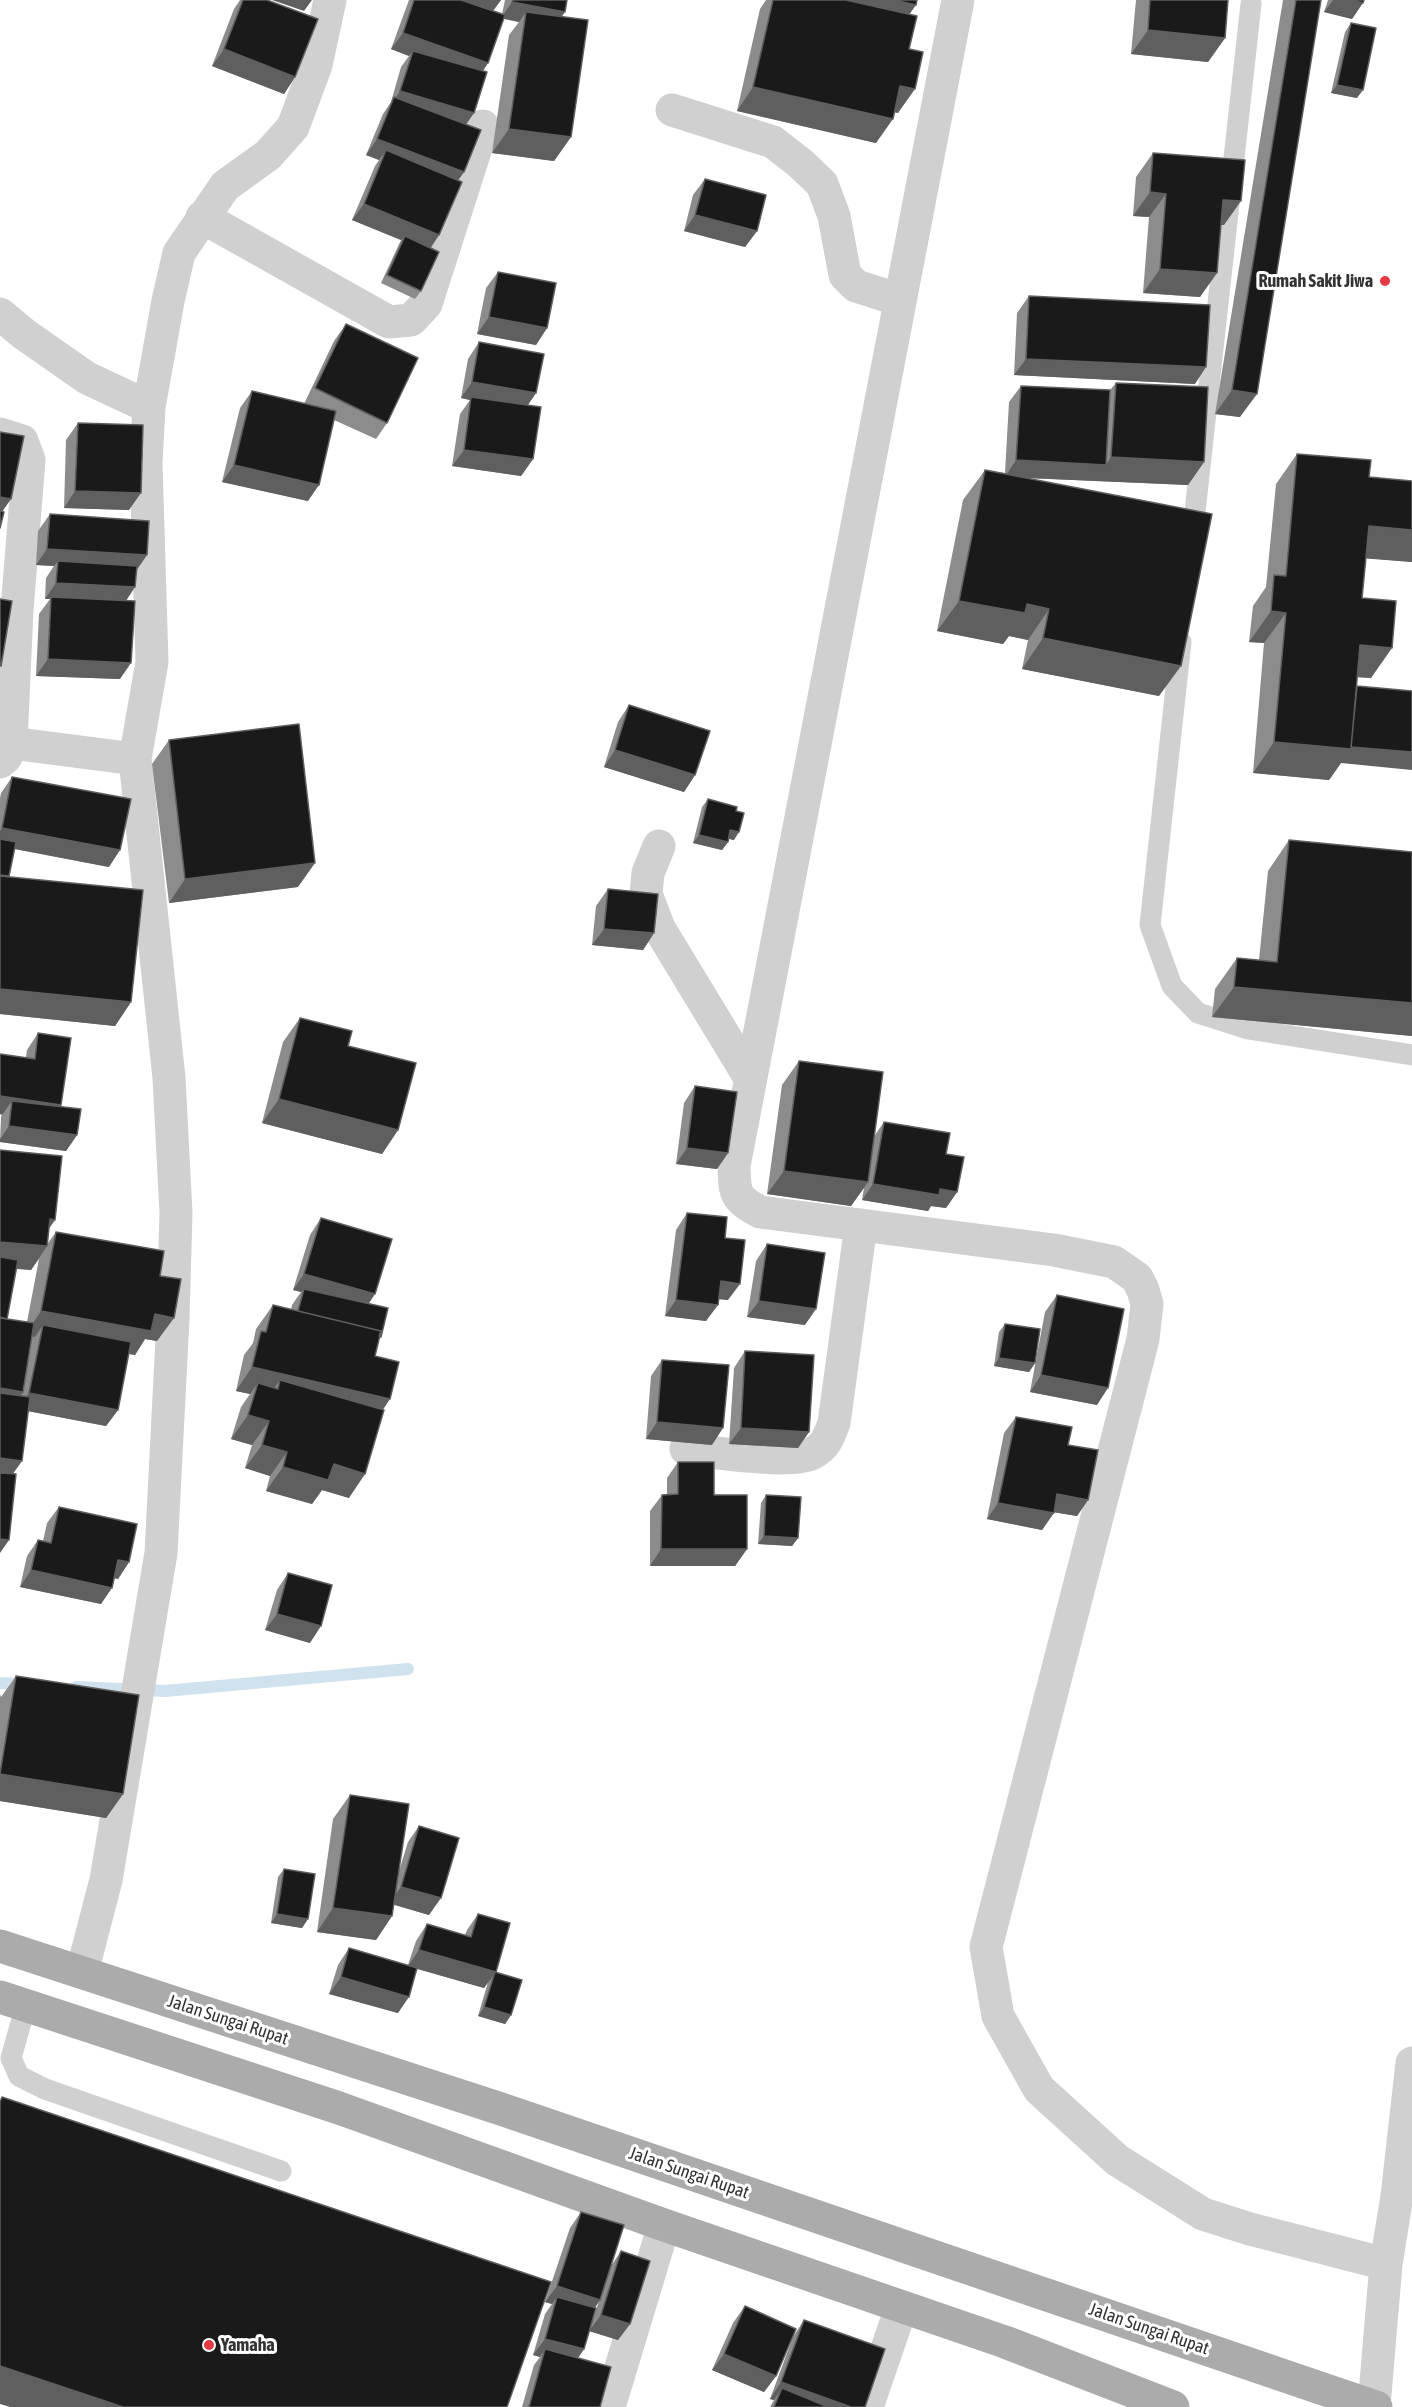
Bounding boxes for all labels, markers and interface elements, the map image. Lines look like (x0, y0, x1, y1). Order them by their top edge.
place label: Rumah Sakit Jiwa (1258, 270, 1373, 292)
marker: Rumah Sakit Jiwa (1378, 274, 1392, 288)
street label: Jalan Sungai Rupat (165, 1990, 291, 2050)
street label: Jalan Sungai Rupat (626, 2142, 752, 2204)
street label: Jalan Sungai Rupat (1086, 2298, 1212, 2360)
place label: Yamaha (221, 2334, 275, 2356)
marker: Yamaha (202, 2338, 216, 2352)

